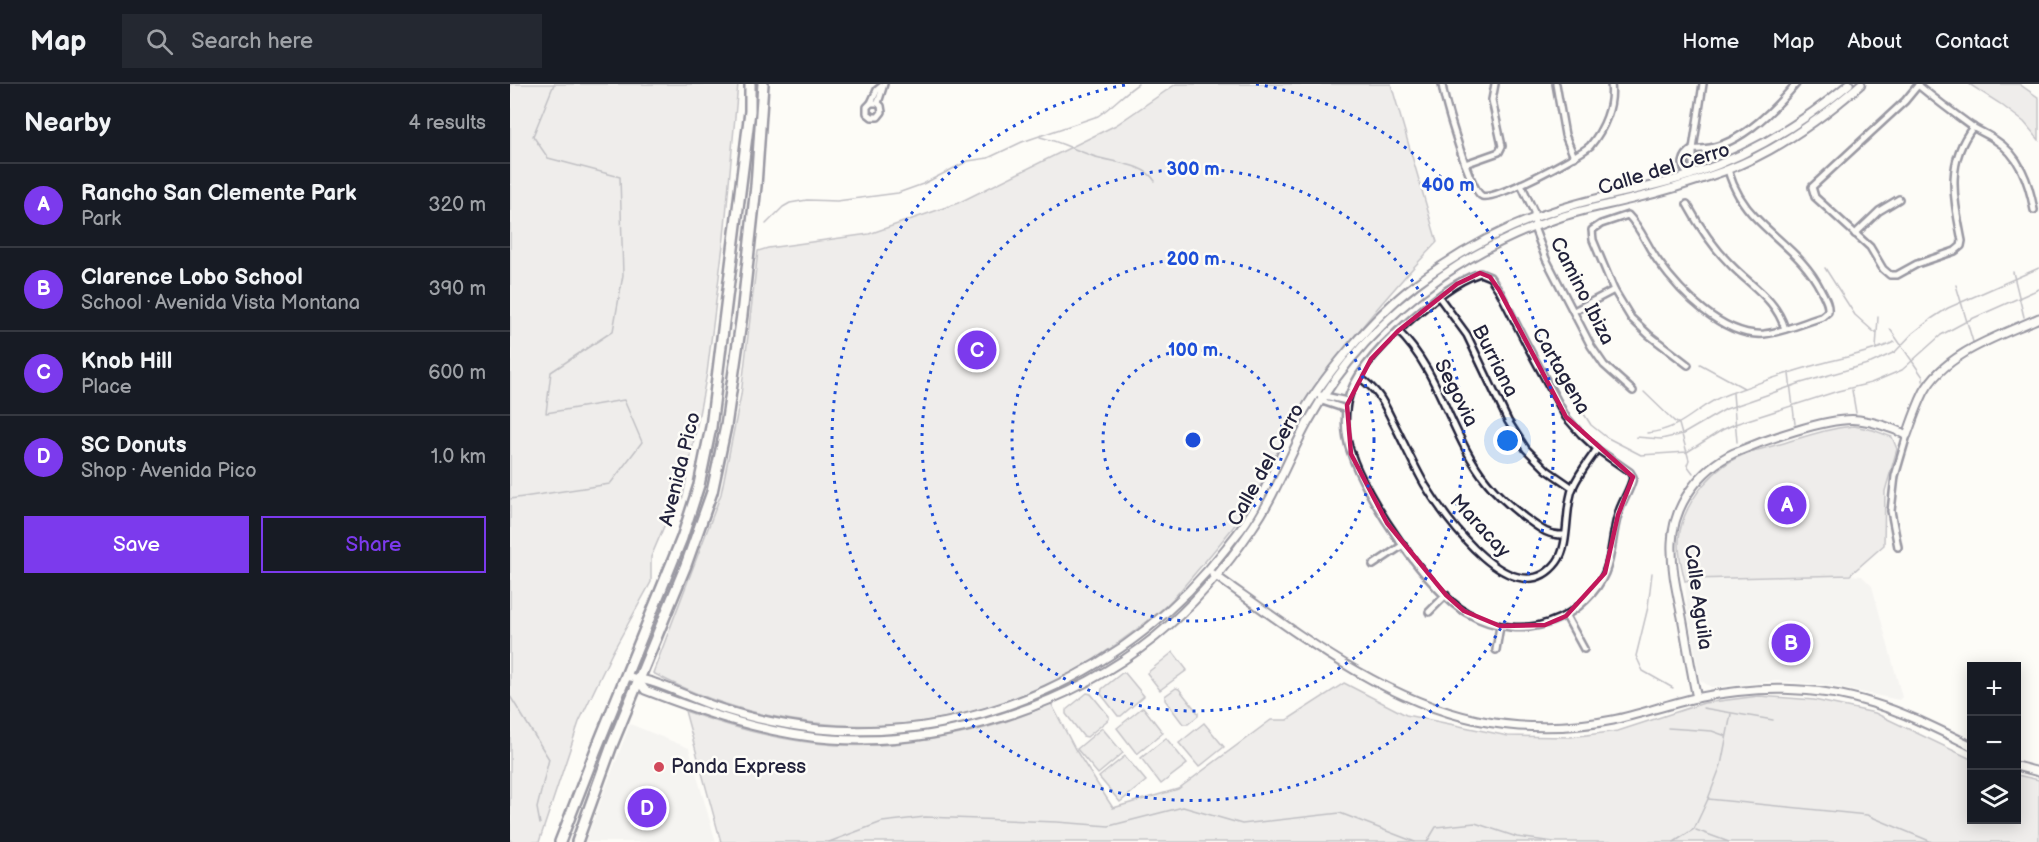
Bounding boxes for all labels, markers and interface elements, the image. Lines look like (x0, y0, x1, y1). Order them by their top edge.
search box (122, 14, 542, 68)
text: Map (30, 25, 86, 58)
icon: search (143, 25, 176, 58)
text: Search here (191, 28, 313, 55)
text: Home (1682, 29, 1739, 54)
text: Map (1772, 29, 1814, 54)
text: About (1847, 29, 1902, 54)
text: Contact (1935, 29, 2009, 54)
text: Nearby (24, 108, 111, 139)
text: 4 results (408, 111, 486, 135)
street label: Calle del Cerro (1595, 138, 1733, 200)
text: 300 m (1166, 159, 1220, 180)
text: 400 m (1421, 175, 1475, 196)
text: Rancho San Clemente Park (81, 180, 357, 207)
text: A (37, 193, 50, 217)
text: 320 m (428, 193, 486, 217)
text: Park (81, 207, 121, 231)
street label: Camino Ibiza (1545, 233, 1619, 349)
text: 200 m (1166, 249, 1220, 270)
text: Clarence Lobo School (81, 264, 303, 291)
text: B (36, 277, 51, 301)
text: 390 m (428, 277, 486, 301)
text: School · Avenida Vista Montana (81, 291, 360, 315)
street label: Burriana (1467, 321, 1523, 401)
street label: Cartagena (1527, 323, 1595, 419)
pin: C (958, 328, 996, 372)
text: 100 m (1168, 340, 1218, 361)
text: Knob Hill (81, 348, 172, 375)
street label: Segovia (1429, 355, 1483, 431)
text: C (36, 361, 51, 385)
text: 600 m (428, 361, 486, 385)
text: Place (81, 375, 132, 399)
street label: Calle del Cerro (1222, 400, 1310, 530)
street label: Avenida Pico (654, 410, 706, 528)
your location (1493, 426, 1522, 455)
centre of rings (1183, 430, 1203, 450)
text: SC Donuts (81, 432, 186, 459)
text: D (37, 445, 50, 469)
text: 1.0 km (431, 445, 486, 469)
text: Shop · Avenida Pico (81, 459, 257, 483)
pin: A (1768, 482, 1806, 528)
street label: Maracay (1445, 489, 1515, 563)
button: Save (24, 516, 249, 573)
button: Share (261, 516, 486, 573)
street label: Calle Aguila (1679, 543, 1717, 651)
pin: B (1772, 620, 1810, 666)
map controls (1967, 662, 2021, 824)
button: + (1967, 662, 2021, 716)
button: − (1967, 716, 2021, 770)
place label: Panda Express (671, 755, 806, 779)
marker: Panda Express (652, 760, 666, 774)
button: layers (1967, 770, 2021, 824)
pin: D (628, 786, 666, 830)

